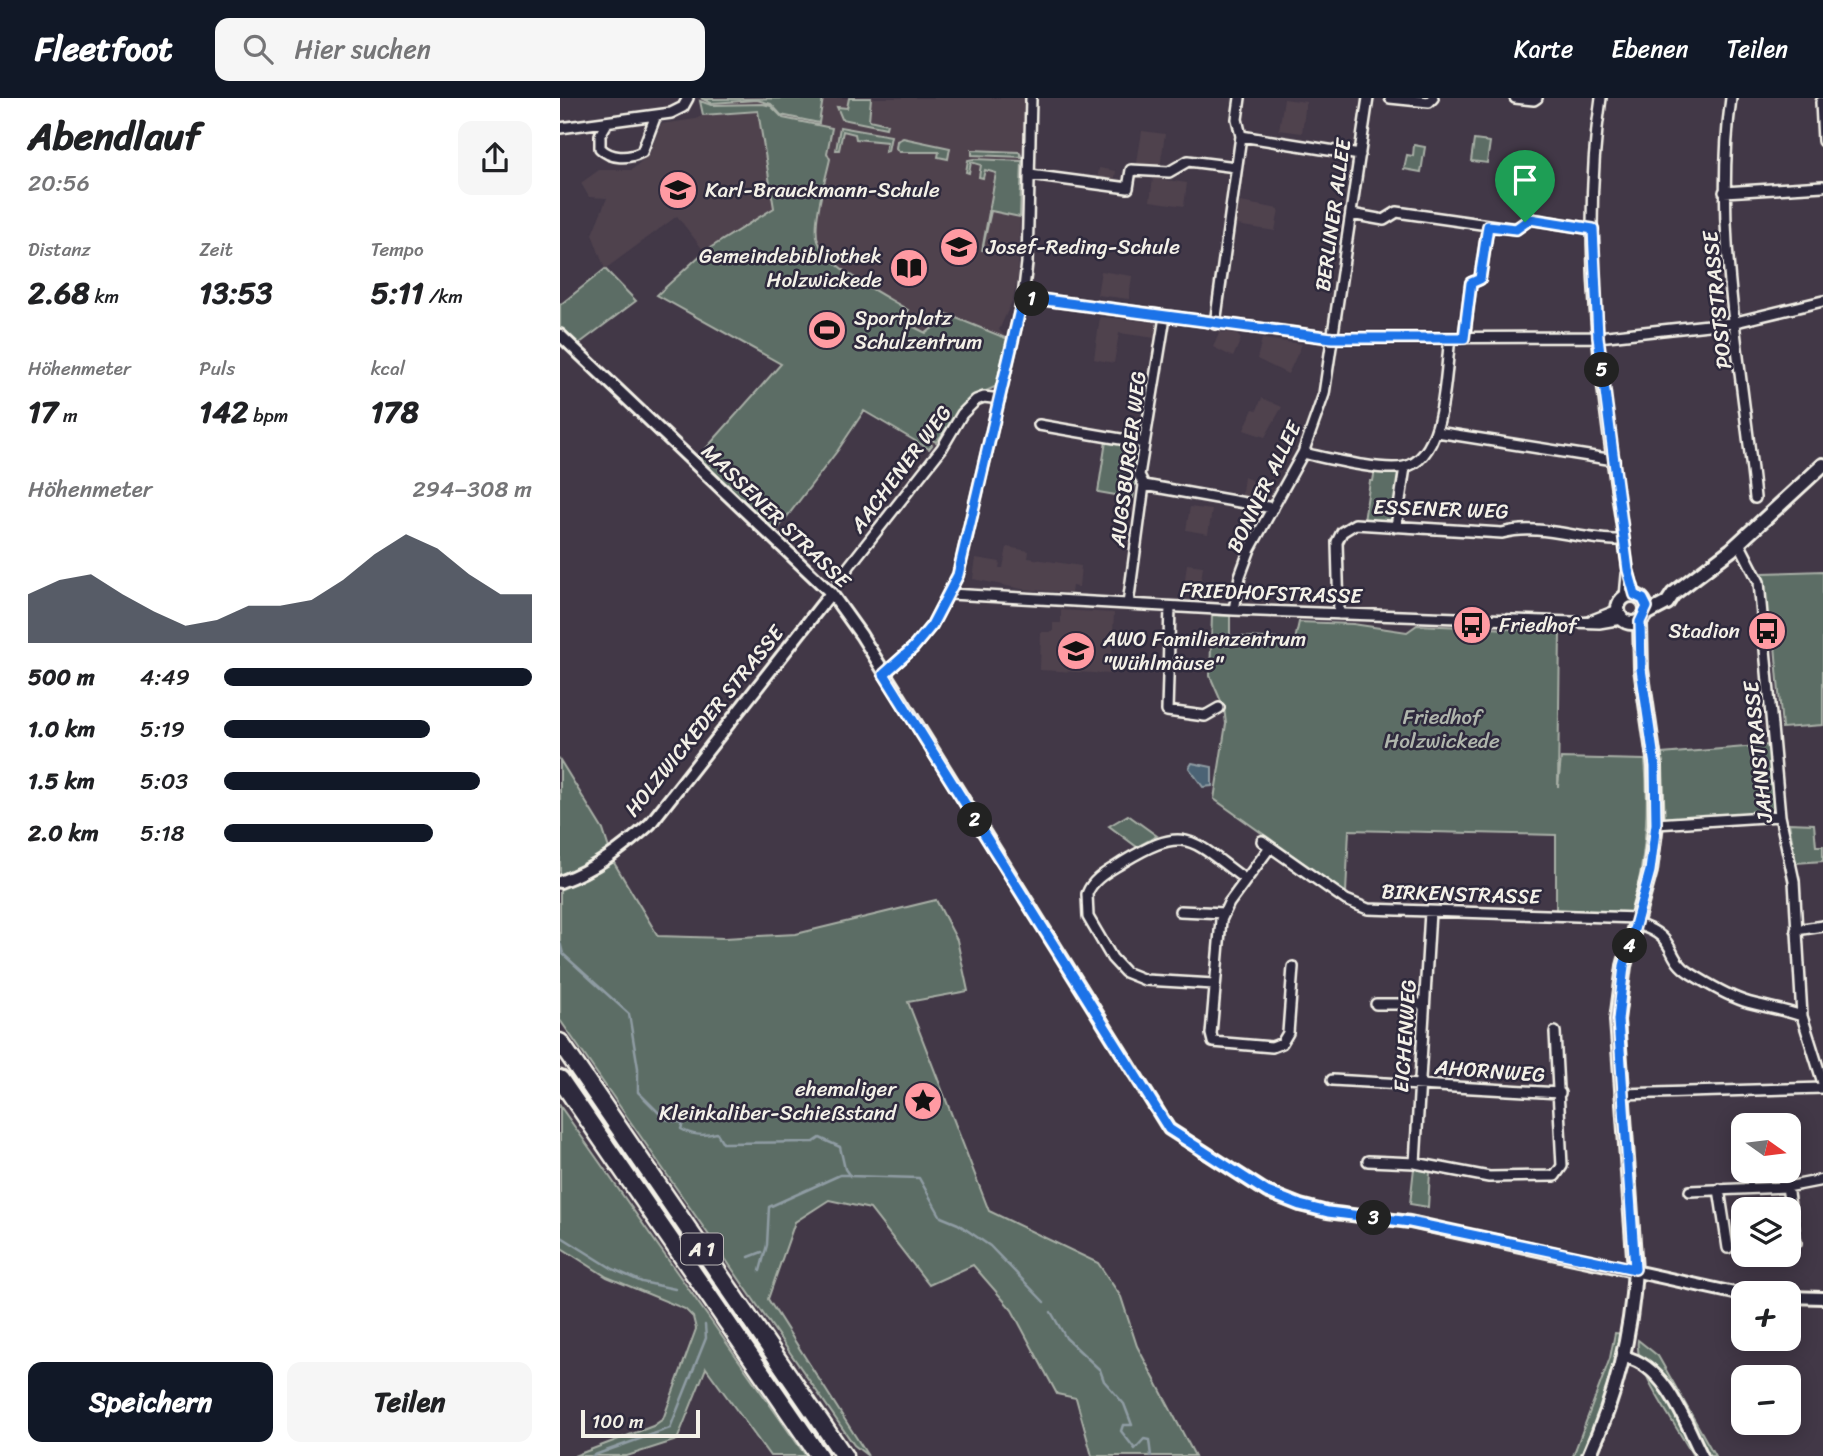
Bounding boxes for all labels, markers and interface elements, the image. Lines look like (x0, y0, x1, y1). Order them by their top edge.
search box (215, 18, 705, 81)
text: Fleetfoot (35, 20, 173, 78)
text: Hier suchen (295, 26, 431, 72)
text: Karte (1514, 28, 1573, 70)
text: Ebenen (1611, 28, 1689, 70)
text: Teilen (1727, 28, 1788, 70)
icon: search (239, 30, 277, 68)
text: Abendlauf (28, 103, 201, 170)
button: share (458, 121, 532, 195)
street label: BERLINER ALLEE (1303, 135, 1363, 294)
pin (1495, 150, 1555, 222)
icon: arrive (1506, 161, 1544, 199)
text: 20:56 (28, 163, 90, 204)
school or university icon: Karl-Brauckmann-Schule (657, 169, 699, 211)
place label: Karl-Brauckmann-Schule (705, 171, 940, 209)
school or university icon: Josef-Reding-Schule (938, 226, 980, 268)
place label: Josef-Reding-Schule (985, 228, 1180, 266)
street label: POSTSTRASSE (1691, 228, 1743, 371)
text: Distanz (28, 233, 91, 266)
text: Zeit (199, 233, 233, 266)
text: Tempo (371, 233, 424, 266)
place label: Gemeindebibliothek Holzwickede (699, 237, 882, 299)
library icon: Gemeindebibliothek Holzwickede (888, 247, 930, 289)
text: 2.68 (28, 266, 90, 320)
text: 13:53 (199, 266, 273, 320)
text: 5:11 (371, 266, 424, 320)
text: km (90, 280, 119, 313)
text: /km (424, 280, 463, 313)
pin: 1 (1014, 282, 1050, 316)
text: 1 (1027, 282, 1036, 315)
place label: Sportplatz Schulzentrum (854, 299, 982, 361)
sports icon: Sportplatz Schulzentrum (806, 309, 848, 351)
text: Höhenmeter (28, 352, 131, 385)
text: Puls (199, 352, 235, 385)
text: kcal (371, 352, 405, 385)
pin: 5 (1584, 352, 1620, 388)
text: 5 (1596, 353, 1607, 386)
street label: AUGSBURGER WEG (1098, 369, 1158, 550)
text: 17 (28, 385, 58, 439)
text: 142 (199, 385, 248, 439)
text: 178 (371, 385, 419, 439)
street label: AACHENER WEG (839, 397, 962, 542)
text: m (58, 399, 78, 432)
text: bpm (248, 399, 288, 432)
street label: BONNER ALLEE (1216, 413, 1313, 559)
street label: MASSENER STRASSE (692, 434, 861, 599)
text: Höhenmeter (28, 469, 152, 510)
text: 294–308 m (413, 469, 532, 510)
street label: ESSENER WEG (1373, 488, 1509, 530)
street label: FRIEDHOFSTRASSE (1179, 571, 1364, 615)
bus stop icon: Friedhof (1451, 604, 1493, 646)
place label: Friedhof (1499, 606, 1580, 644)
bus stop icon: Stadion (1746, 610, 1788, 652)
place label: Stadion (1668, 612, 1740, 650)
street label: HOLZWICKEDER STRASSE (614, 615, 795, 825)
place label: AWO Familienzentrum "Wühlmäuse" (1102, 620, 1306, 682)
school or university icon: AWO Familienzentrum "Wühlmäuse" (1055, 630, 1097, 672)
text: 500 m (28, 657, 95, 698)
text: 4:49 (140, 657, 190, 698)
street label: JAHNSTRASSE (1732, 678, 1784, 825)
park label: Friedhof Holzwickede (1384, 698, 1500, 760)
text: 1.0 km (28, 709, 95, 750)
text: 5:19 (140, 709, 185, 750)
text: 1.5 km (28, 761, 95, 802)
text: 5:03 (140, 761, 188, 802)
pin: 2 (958, 802, 992, 838)
text: 2 (969, 803, 980, 836)
text: 2.0 km (28, 813, 99, 854)
text: 5:18 (140, 813, 185, 854)
street label: BIRKENSTRASSE (1381, 872, 1543, 916)
pin: 4 (1612, 928, 1648, 964)
text: 4 (1624, 929, 1635, 962)
street label: EICHENWEG (1382, 978, 1428, 1094)
street label: AHORNWEG (1432, 1048, 1547, 1094)
place label: ehemaliger Kleinkaliber-Schießstand (659, 1070, 898, 1132)
place icon: ehemaliger Kleinkaliber-Schießstand (902, 1080, 944, 1122)
north arrow (1731, 1113, 1801, 1183)
map controls (1731, 1113, 1801, 1435)
button: layers (1731, 1197, 1801, 1267)
pin: 3 (1356, 1200, 1392, 1236)
text: 3 (1368, 1201, 1379, 1234)
road number: A 1 (681, 1233, 723, 1264)
button: + (1731, 1281, 1801, 1351)
button: Speichern (28, 1362, 273, 1442)
button: Teilen (287, 1362, 532, 1442)
button: − (1731, 1365, 1801, 1435)
text: 100 m (592, 1405, 644, 1438)
scale bar (581, 1407, 700, 1439)

